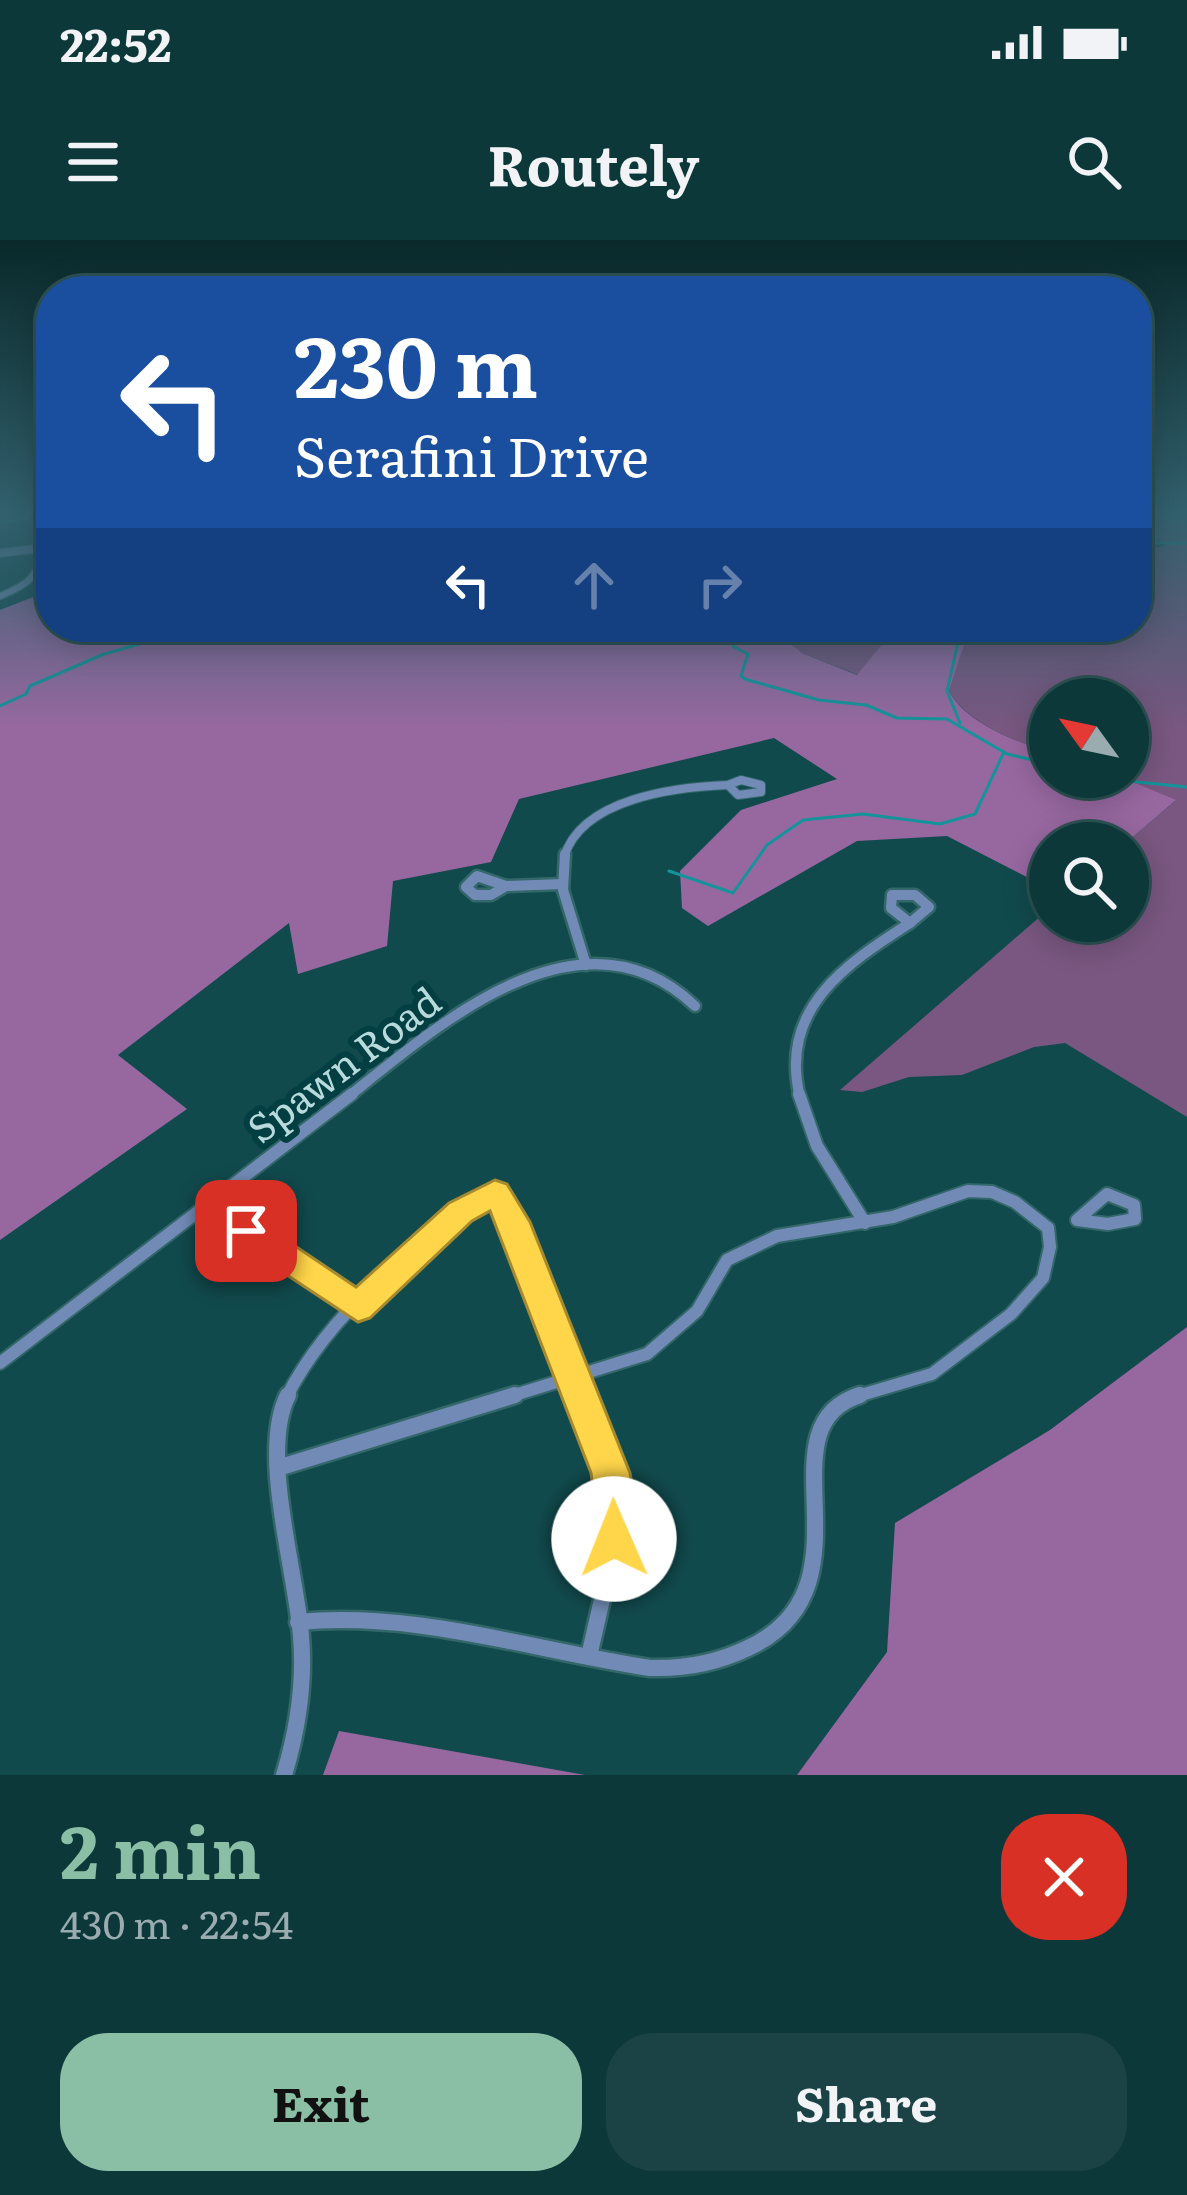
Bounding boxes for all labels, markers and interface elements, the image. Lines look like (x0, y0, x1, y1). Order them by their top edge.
text: 22:52 (60, 9, 171, 76)
text: Routely (488, 122, 699, 203)
icon: menu (60, 129, 126, 195)
icon: search (1061, 129, 1127, 195)
text: 230 m (294, 299, 538, 424)
icon: left (96, 324, 252, 480)
text: Serafini Drive (294, 413, 649, 494)
icon: left (435, 552, 501, 618)
icon: ahead (561, 552, 627, 618)
icon: right (687, 552, 753, 618)
north arrow (1029, 678, 1149, 798)
map controls (1029, 678, 1149, 942)
button: search (1029, 822, 1149, 942)
street label: Spawn Road (233, 971, 451, 1155)
pin (195, 1180, 297, 1282)
icon: arrive (213, 1198, 279, 1264)
position arrow (551, 1476, 677, 1602)
text: 2 min (60, 1794, 261, 1901)
button: close (1001, 1814, 1127, 1940)
text: 430 m · 22:54 (60, 1893, 293, 1951)
button: Exit (60, 2033, 582, 2171)
button: Share (606, 2033, 1127, 2171)

